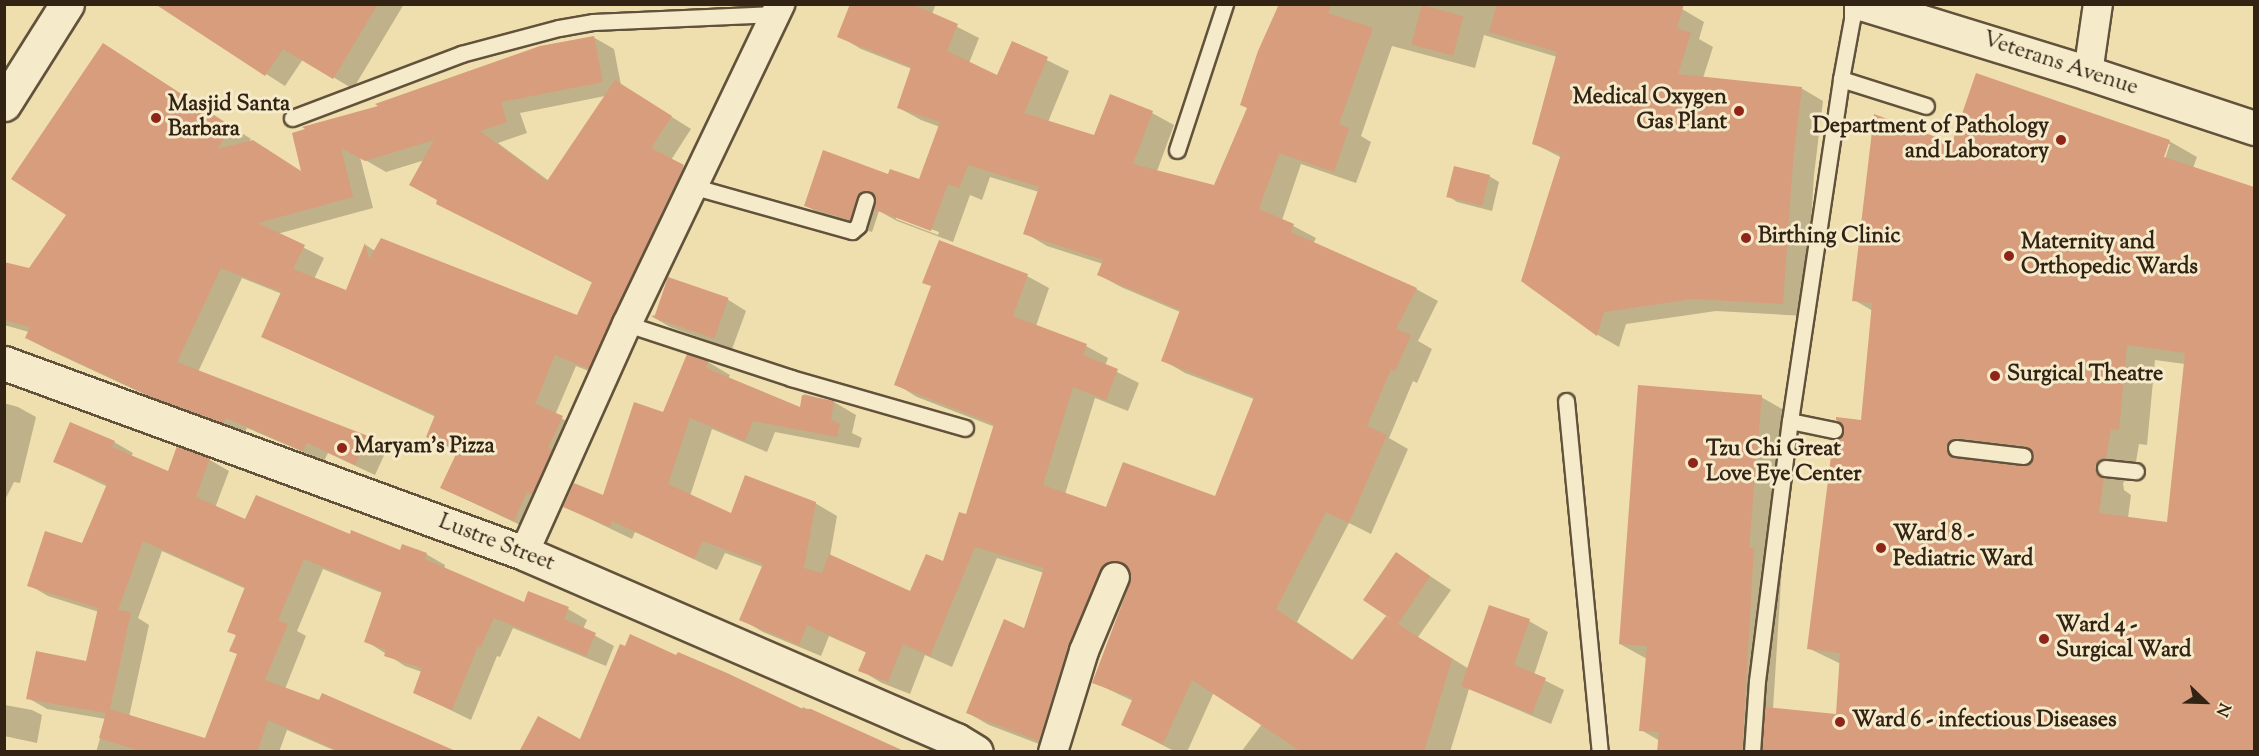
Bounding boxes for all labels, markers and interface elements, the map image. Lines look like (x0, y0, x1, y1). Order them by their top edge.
street label: Veterans Avenue (1979, 27, 2141, 103)
place label: Medical Oxygen Gas Plant (1573, 85, 1727, 136)
place label: Masjid Santa Barbara (168, 92, 290, 144)
marker: Medical Oxygen Gas Plant (1732, 104, 1746, 118)
marker: Masjid Santa Barbara (149, 111, 163, 125)
place label: Department of Pathology and Laboratory (1812, 114, 2049, 166)
marker: Department of Pathology and Laboratory (2054, 133, 2068, 147)
place label: Birthing Clinic (1758, 225, 1900, 251)
place label: Maternity and Orthopedic Wards (2021, 230, 2198, 282)
marker: Birthing Clinic (1739, 231, 1753, 245)
marker: Maternity and Orthopedic Wards (2002, 249, 2016, 263)
place label: Surgical Theatre (2007, 363, 2163, 389)
marker: Surgical Theatre (1988, 369, 2002, 383)
place label: Maryam's Pizza (354, 435, 495, 461)
place label: Tzu Chi Great Love Eye Center (1706, 437, 1861, 488)
marker: Maryam's Pizza (335, 441, 349, 455)
marker: Tzu Chi Great Love Eye Center (1684, 454, 1702, 472)
street label: Lustre Street (434, 510, 558, 578)
place label: Ward 8 - Pediatric Ward (1893, 522, 2034, 574)
marker: Ward 8 - Pediatric Ward (1874, 541, 1888, 555)
place label: Ward 4 - Surgical Ward (2056, 613, 2191, 664)
marker: Ward 4 - Surgical Ward (2037, 632, 2051, 646)
north arrow (2175, 672, 2235, 732)
text: N (2209, 699, 2235, 720)
place label: Ward 6 - infectious Diseases (1852, 709, 2117, 735)
marker: Ward 6 - infectious Diseases (1833, 715, 1847, 729)

